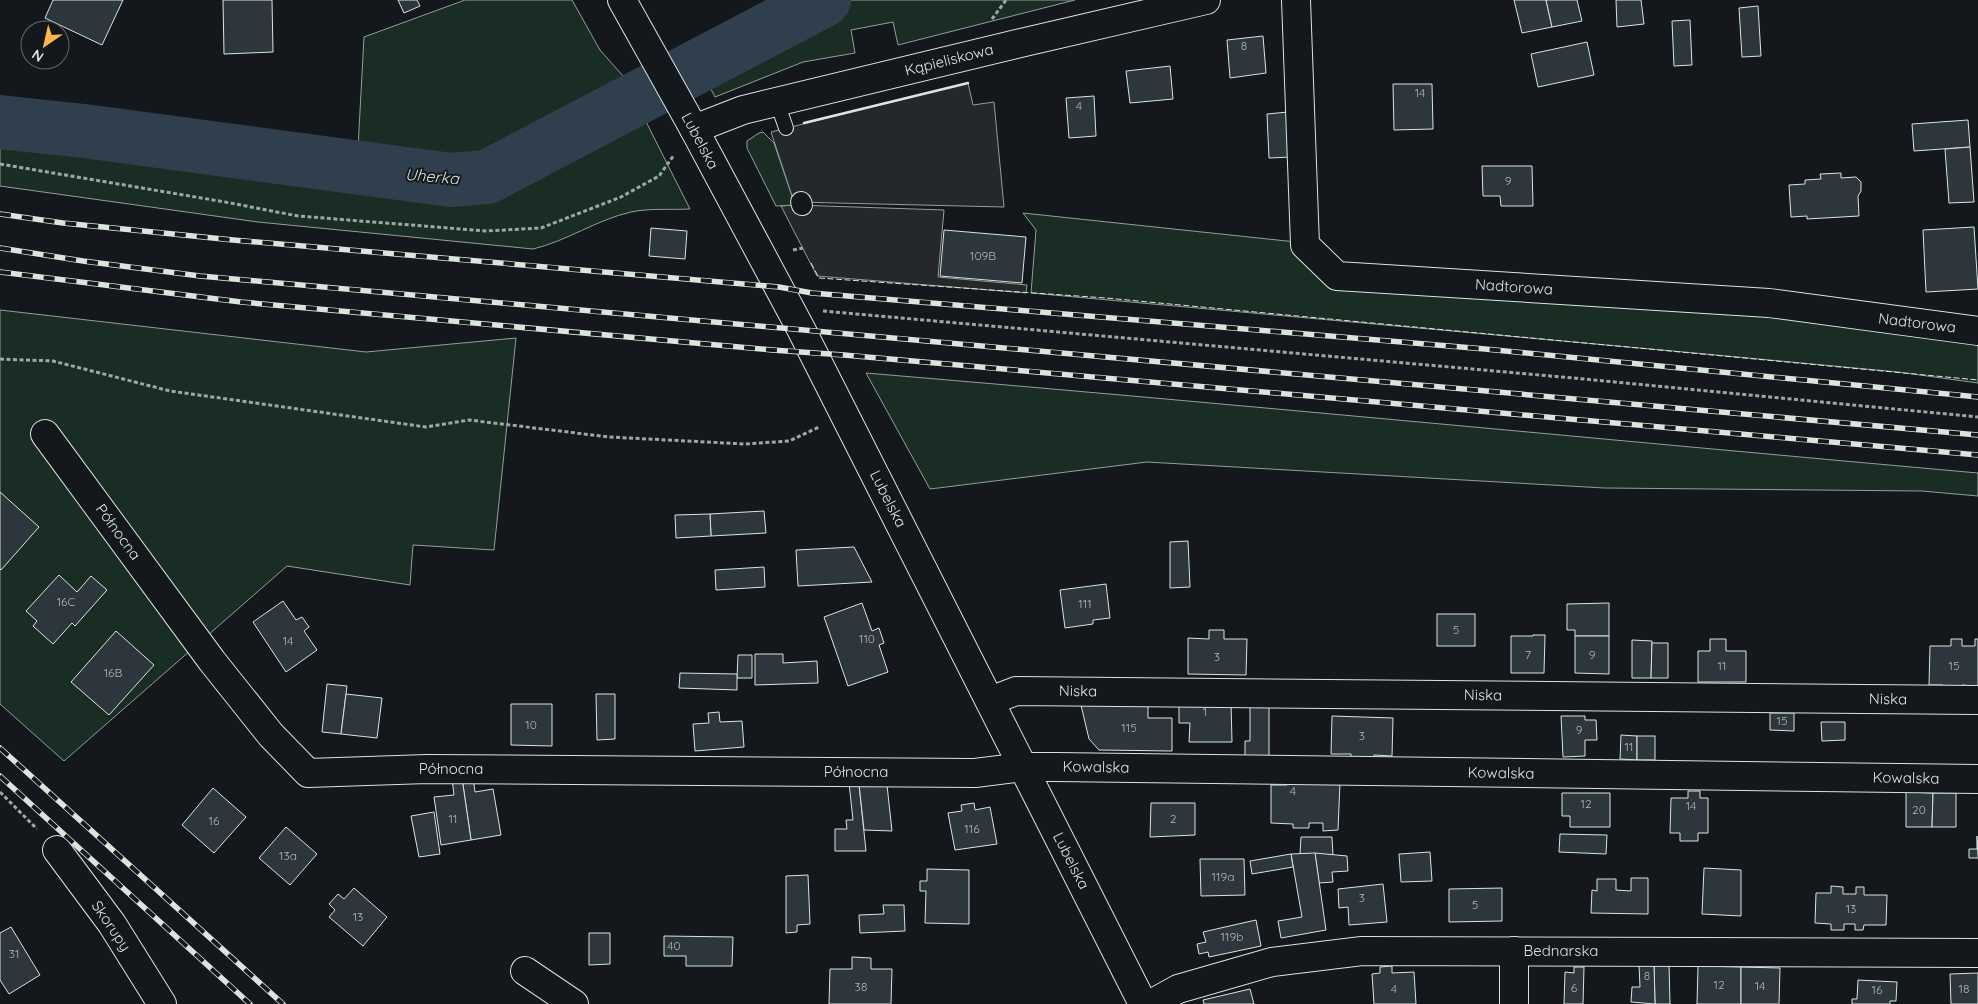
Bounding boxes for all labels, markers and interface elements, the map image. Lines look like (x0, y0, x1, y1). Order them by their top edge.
north arrow (20, 20, 70, 70)
house number: 8 (1241, 38, 1247, 53)
street label: Kąpieliskowa (903, 39, 995, 80)
text: N (28, 45, 47, 66)
house number: 14 (1415, 85, 1425, 100)
house number: 4 (1076, 98, 1082, 113)
street label: Lubelska (678, 109, 723, 172)
water label: Uherka (404, 164, 461, 188)
house number: 9 (1505, 173, 1512, 188)
house number: 109B (970, 248, 996, 263)
street label: Nadtorowa (1474, 274, 1554, 299)
street label: Nadtorowa (1877, 308, 1957, 337)
street label: Lubelska (866, 467, 911, 531)
street label: Północna (92, 500, 145, 563)
house number: 16C (57, 594, 76, 609)
house number: 111 (1078, 596, 1092, 611)
house number: 5 (1453, 622, 1459, 637)
house number: 110 (859, 631, 875, 646)
house number: 14 (283, 633, 293, 648)
house number: 7 (1525, 647, 1531, 662)
house number: 9 (1589, 647, 1596, 662)
house number: 3 (1214, 649, 1220, 664)
house number: 11 (1718, 658, 1726, 673)
house number: 15 (1949, 658, 1959, 673)
house number: 16B (104, 665, 123, 680)
street label: Niska (1059, 681, 1097, 700)
street label: Niska (1464, 685, 1502, 704)
street label: Niska (1869, 689, 1907, 708)
house number: 1 (1203, 704, 1207, 719)
house number: 15 (1777, 713, 1787, 728)
house number: 10 (525, 717, 537, 732)
house number: 115 (1121, 720, 1137, 735)
house number: 9 (1576, 722, 1583, 737)
house number: 3 (1359, 728, 1365, 743)
house number: 11 (1625, 739, 1633, 754)
street label: Kowalska (1062, 756, 1130, 777)
street label: Północna (419, 759, 483, 778)
street label: Północna (824, 762, 888, 781)
street label: Kowalska (1467, 762, 1535, 783)
street label: Kowalska (1872, 767, 1940, 788)
house number: 4 (1290, 783, 1296, 798)
house number: 12 (1580, 796, 1592, 811)
house number: 14 (1686, 798, 1696, 813)
house number: 20 (1912, 802, 1926, 817)
house number: 11 (449, 811, 457, 826)
house number: 2 (1170, 811, 1177, 826)
house number: 16 (209, 813, 220, 828)
house number: 116 (964, 821, 980, 836)
street label: Lubelska (1049, 829, 1094, 893)
house number: 13a (279, 848, 297, 863)
house number: 119a (1212, 869, 1234, 884)
house number: 3 (1359, 890, 1365, 905)
street label: Skorupy (88, 897, 135, 955)
house number: 5 (1472, 897, 1478, 912)
house number: 13 (1846, 901, 1856, 916)
house number: 13 (353, 909, 363, 924)
house number: 119b (1221, 929, 1243, 944)
house number: 40 (667, 938, 681, 953)
street label: Bednarska (1524, 941, 1598, 960)
house number: 31 (9, 946, 19, 961)
house number: 8 (1644, 968, 1650, 983)
house number: 12 (1713, 977, 1725, 992)
house number: 14 (1755, 978, 1765, 993)
house number: 38 (855, 979, 867, 994)
house number: 6 (1571, 980, 1578, 995)
house number: 4 (1391, 981, 1397, 996)
house number: 18 (1959, 981, 1969, 996)
house number: 16 (1872, 982, 1883, 997)

